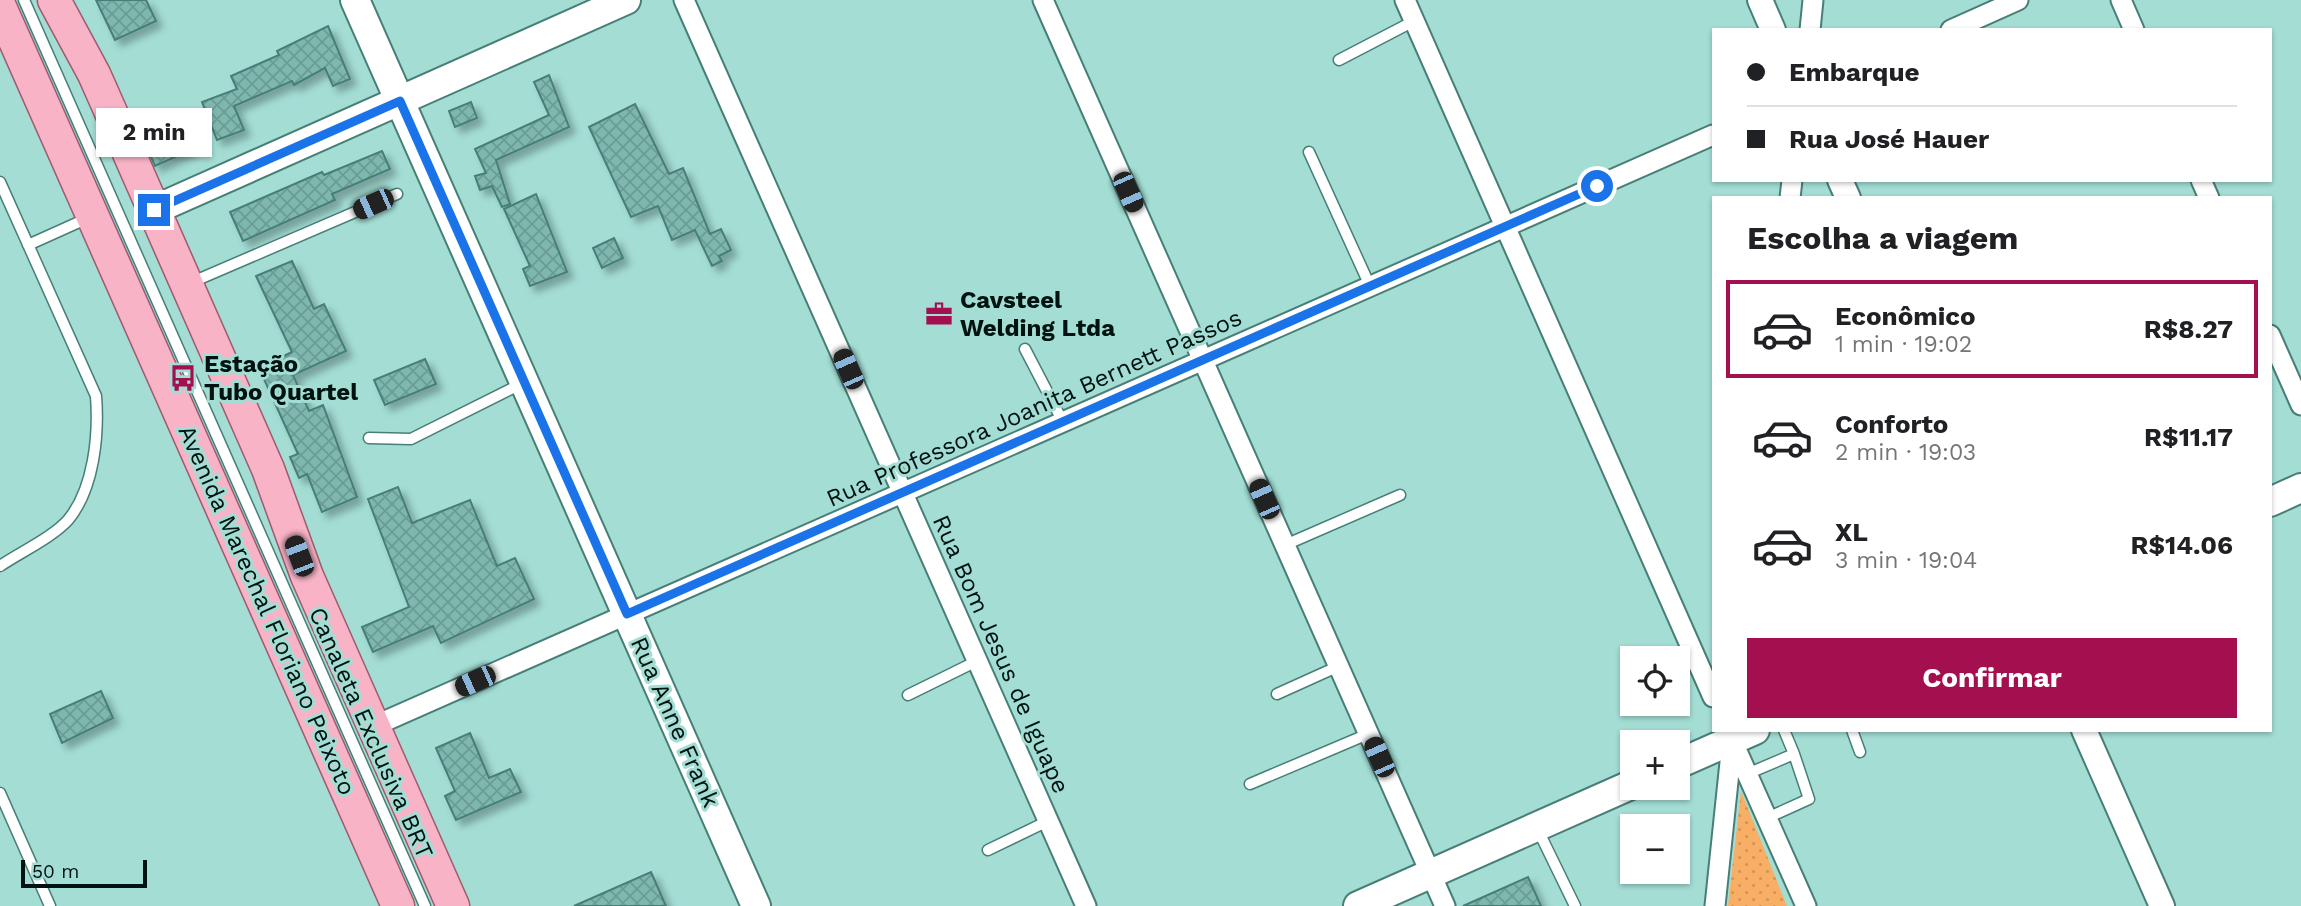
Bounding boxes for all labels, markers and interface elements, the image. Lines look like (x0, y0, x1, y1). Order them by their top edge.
text: Embarque (1789, 57, 1920, 87)
callout: 2 min (96, 108, 212, 158)
text: 2 min (123, 119, 185, 146)
text: Rua José Hauer (1789, 124, 1989, 154)
car (1110, 169, 1147, 215)
route start (1581, 170, 1613, 202)
car (350, 186, 397, 222)
route end (138, 194, 170, 226)
text: Escolha a viagem (1747, 219, 2018, 257)
place label: Cavsteel Welding Ltda (960, 286, 1115, 342)
icon: car (1751, 298, 1814, 361)
office icon: Cavsteel Welding Ltda (924, 299, 954, 329)
text: Econômico (1835, 301, 1976, 331)
street label: Rua Professora Joanita Bernett Passos (822, 303, 1246, 513)
text: R$8.27 (2144, 314, 2233, 344)
text: 1 min · 19:02 (1835, 331, 1972, 358)
car (830, 346, 867, 392)
place label: Estação Tubo Quartel (204, 350, 358, 406)
bus stop icon: Estação Tubo Quartel (168, 363, 198, 393)
icon: car (1751, 406, 1814, 469)
text: Conforto (1835, 409, 1948, 439)
street label: Avenida Marechal Floriano Peixoto (172, 421, 362, 799)
text: R$11.17 (2144, 422, 2233, 452)
text: 2 min · 19:03 (1835, 439, 1976, 466)
car (1246, 476, 1283, 522)
street label: Rua Bom Jesus de Iguape (927, 510, 1075, 798)
icon: car (1751, 514, 1814, 577)
text: XL (1835, 517, 1868, 547)
text: R$14.06 (2130, 530, 2233, 560)
car (282, 533, 317, 579)
text: 3 min · 19:04 (1835, 547, 1977, 574)
street label: Canaleta Exclusiva BRT (303, 603, 439, 863)
street label: Rua Anne Frank (625, 632, 725, 812)
button: Confirmar (1747, 638, 2237, 718)
map controls (1620, 646, 1690, 884)
button: locate (1620, 646, 1690, 716)
car (452, 663, 499, 699)
button: + (1620, 730, 1690, 800)
car (1361, 734, 1398, 780)
button: − (1620, 814, 1690, 884)
scale bar (21, 857, 147, 889)
text: 50 m (32, 860, 79, 883)

